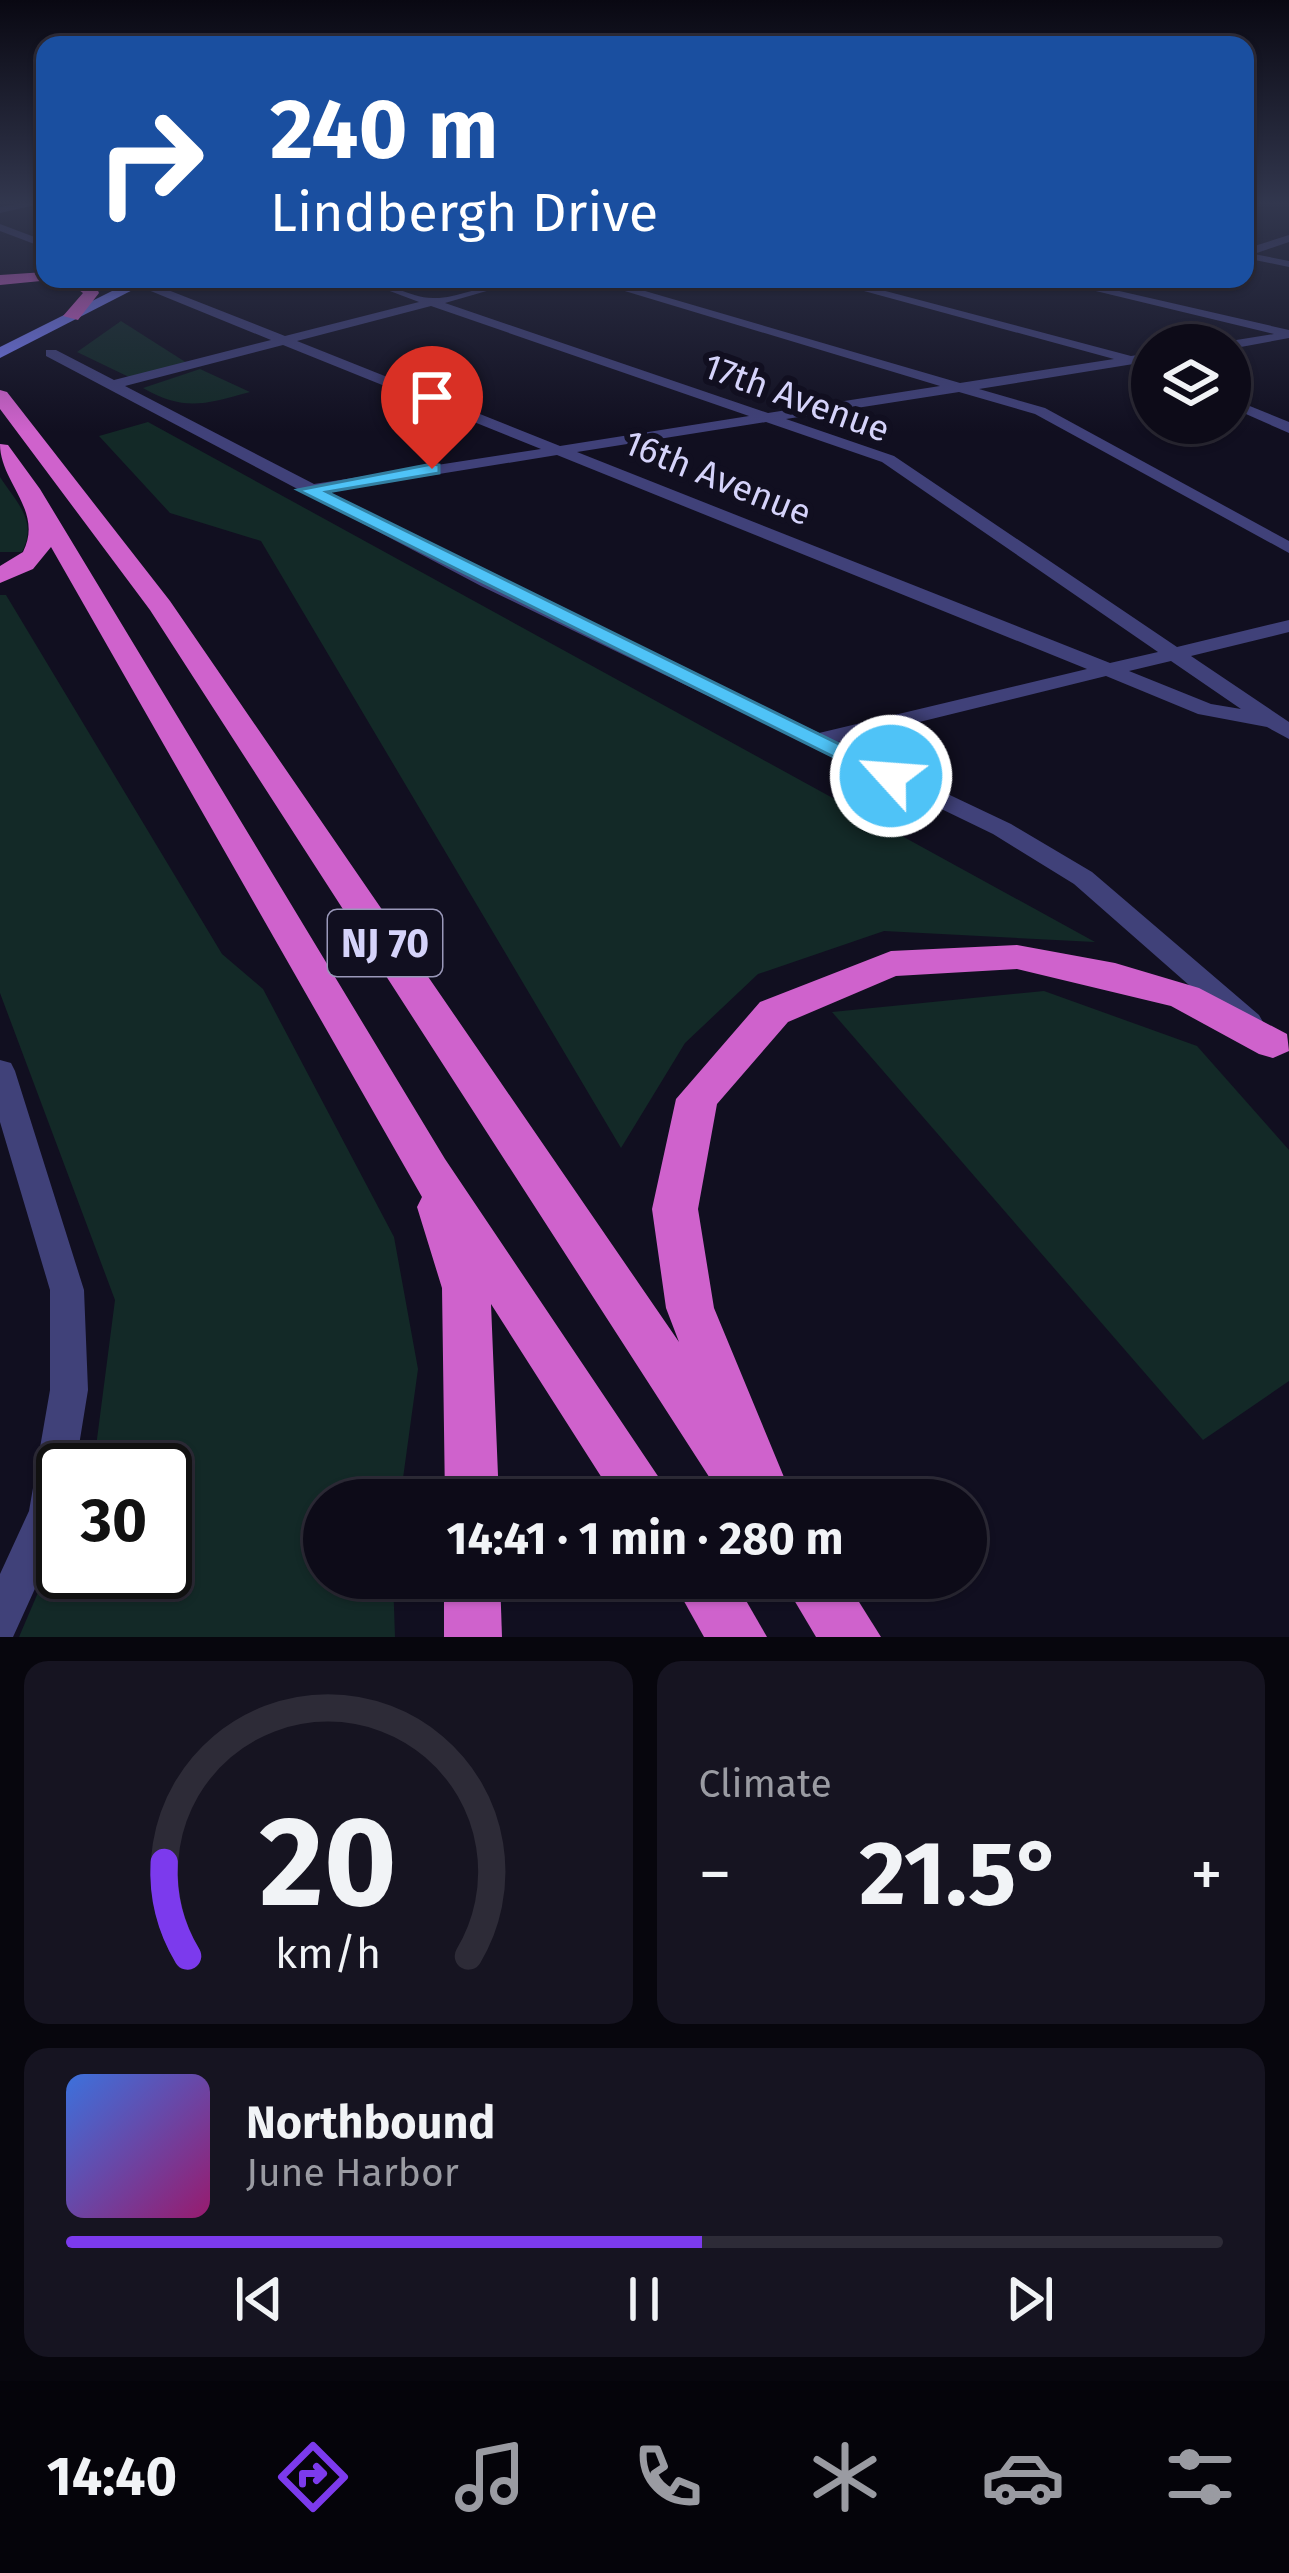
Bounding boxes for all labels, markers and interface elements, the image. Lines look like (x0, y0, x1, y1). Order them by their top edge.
text: 240 m (270, 79, 498, 180)
icon: right (72, 84, 228, 240)
text: Lindbergh Drive (270, 181, 658, 245)
map controls (1131, 324, 1251, 444)
button: layers (1131, 324, 1251, 444)
street label: 17th Avenue (698, 344, 896, 452)
pin (381, 346, 483, 469)
icon: arrive (399, 364, 465, 430)
street label: 16th Avenue (618, 420, 818, 535)
position arrow (828, 713, 954, 839)
road number: NJ 70 (328, 910, 442, 976)
speed limit sign: 30 (36, 1443, 192, 1599)
text: 14:41 · 1 min · 280 m (447, 1512, 843, 1566)
text: Climate (699, 1761, 832, 1807)
text: 20 (259, 1788, 397, 1938)
text: 21.5° (859, 1820, 1062, 1928)
text: − (699, 1835, 732, 1914)
text: + (1190, 1835, 1223, 1914)
text: km/h (275, 1927, 381, 1978)
text: Northbound (246, 2096, 495, 2150)
text: June Harbor (246, 2150, 459, 2196)
icon: previous (226, 2266, 292, 2332)
icon: pause (611, 2266, 677, 2332)
icon: next (997, 2266, 1063, 2332)
icon: directions (271, 2435, 355, 2519)
icon: music (448, 2435, 532, 2519)
icon: phone (626, 2435, 710, 2519)
icon: climate (803, 2435, 887, 2519)
icon: car (981, 2435, 1065, 2519)
icon: filters (1158, 2435, 1242, 2519)
text: 14:40 (47, 2445, 177, 2509)

